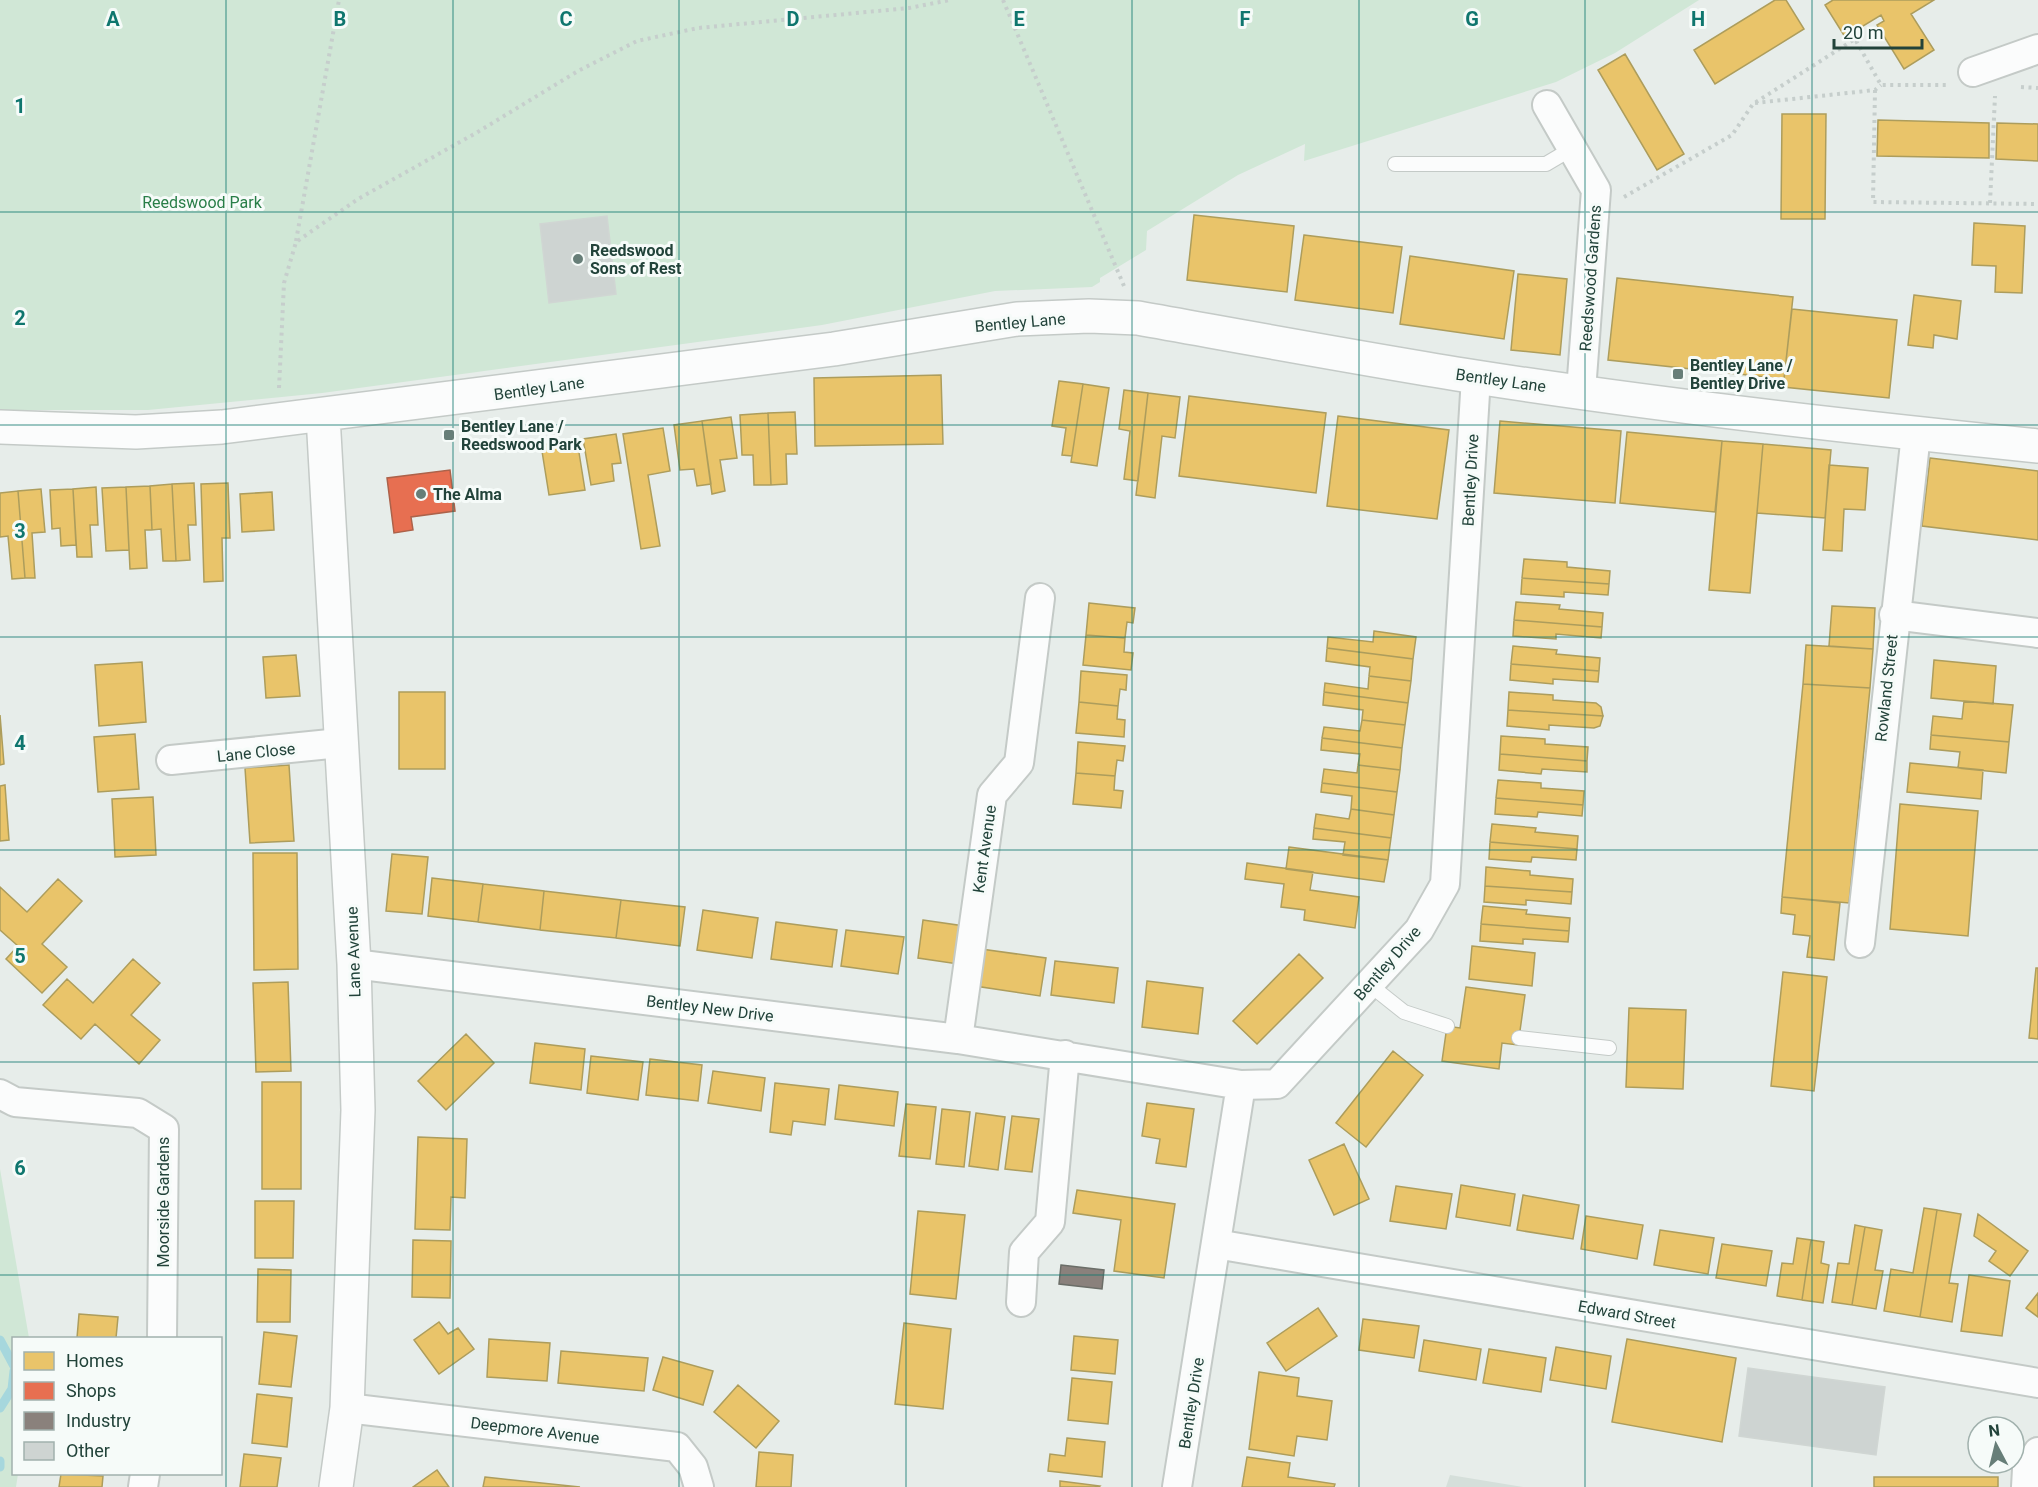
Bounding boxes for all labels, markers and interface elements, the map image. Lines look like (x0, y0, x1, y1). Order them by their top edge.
text: A (106, 7, 120, 31)
text: B (334, 7, 346, 31)
text: C (559, 7, 573, 31)
text: D (787, 7, 800, 31)
text: E (1013, 7, 1025, 31)
text: F (1240, 7, 1251, 31)
text: G (1465, 7, 1479, 31)
text: H (1691, 7, 1705, 31)
scale bar (1834, 12, 1922, 50)
text: 20 m (1843, 22, 1883, 43)
text: 1 (14, 94, 26, 118)
park label: Reedswood Park (142, 193, 263, 212)
street label: Reedswood Gardens (1576, 204, 1605, 352)
place label: Reedswood Sons of Rest (590, 241, 682, 278)
marker: Reedswood Sons of Rest (571, 252, 585, 266)
text: 2 (14, 306, 26, 330)
street label: Bentley Lane (974, 309, 1066, 336)
place label: Bentley Lane / Bentley Drive (1690, 356, 1793, 393)
street label: Bentley Lane (1455, 365, 1547, 396)
marker: Bentley Lane / Bentley Drive (1671, 367, 1685, 381)
street label: Bentley Lane (493, 373, 585, 404)
place label: Bentley Lane / Reedswood Park (461, 417, 582, 454)
marker: Bentley Lane / Reedswood Park (442, 428, 456, 442)
street label: Bentley Drive (1459, 433, 1482, 527)
place label: The Alma (433, 485, 502, 504)
marker: The Alma (414, 487, 428, 501)
text: 3 (14, 519, 26, 543)
street label: Rowland Street (1871, 634, 1902, 743)
text: 4 (14, 731, 26, 755)
street label: Lane Close (216, 739, 296, 766)
street label: Kent Avenue (969, 804, 1000, 894)
street label: Lane Avenue (342, 906, 365, 998)
street label: Bentley Drive (1350, 922, 1425, 1004)
text: 5 (14, 944, 26, 968)
street label: Bentley New Drive (645, 991, 775, 1026)
street label: Moorside Gardens (154, 1137, 173, 1267)
text: 6 (14, 1156, 26, 1180)
street label: Edward Street (1576, 1297, 1677, 1332)
legend (12, 1337, 222, 1475)
text: Homes (66, 1350, 124, 1371)
street label: Bentley Drive (1175, 1356, 1208, 1450)
text: Shops (66, 1380, 116, 1401)
text: Industry (66, 1410, 131, 1431)
street label: Deepmore Avenue (469, 1413, 600, 1448)
north arrow (1966, 1415, 2026, 1475)
text: N (1987, 1420, 2001, 1441)
text: Other (66, 1440, 110, 1461)

